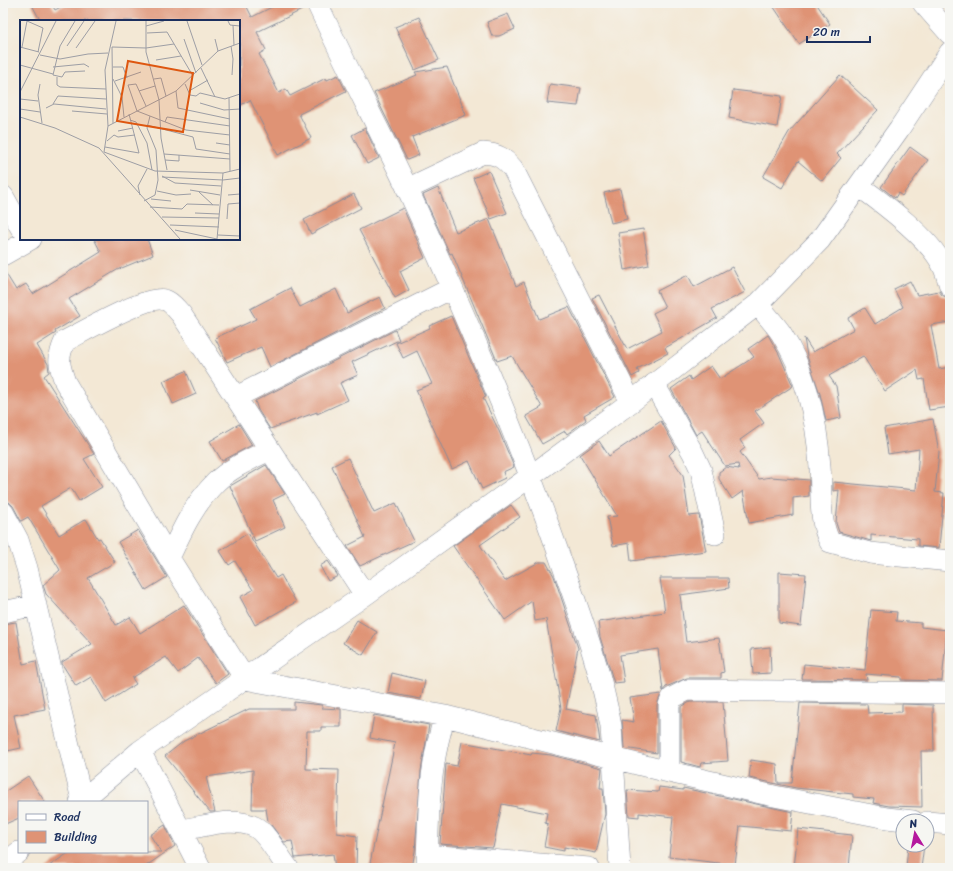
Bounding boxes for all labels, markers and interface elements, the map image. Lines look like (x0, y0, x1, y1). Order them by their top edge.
scale bar (807, 18, 870, 44)
inset map (20, 20, 240, 240)
text: 20 m (813, 21, 840, 43)
legend (18, 801, 148, 853)
text: Road (54, 806, 81, 828)
north arrow (895, 813, 935, 853)
text: N (907, 814, 919, 834)
text: Building (54, 826, 97, 848)

